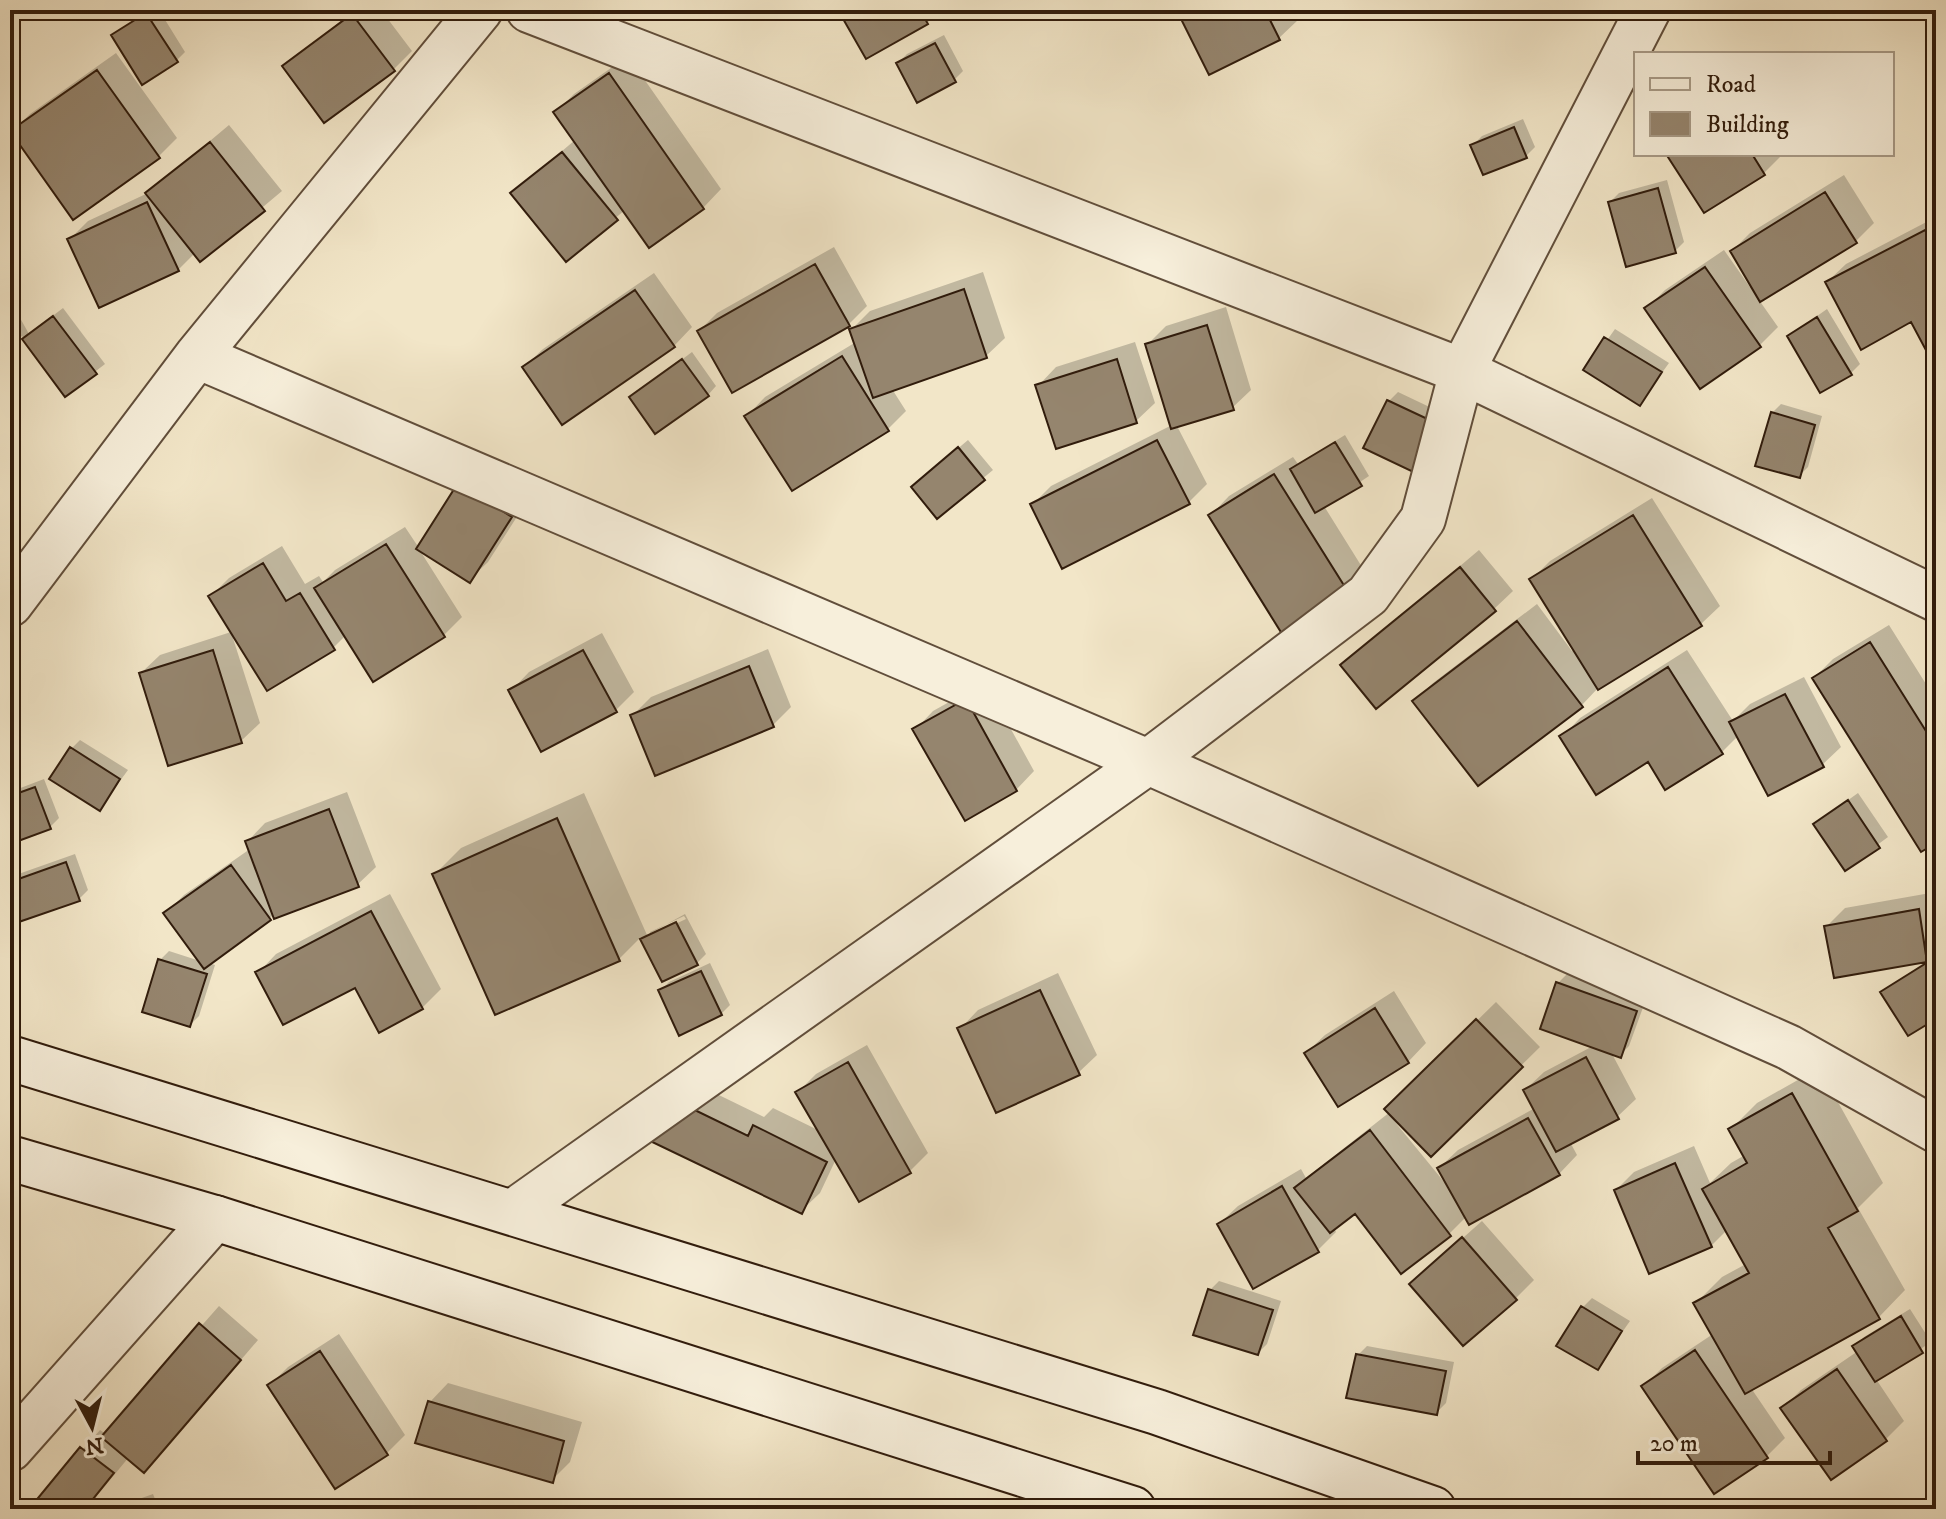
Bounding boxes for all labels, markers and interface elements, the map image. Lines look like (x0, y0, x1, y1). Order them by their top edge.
legend (1634, 52, 1894, 156)
text: Road (1706, 70, 1756, 100)
text: Building (1706, 110, 1789, 140)
north arrow (52, 1387, 132, 1467)
scale bar (1638, 1415, 1830, 1465)
text: 20 m (1650, 1429, 1698, 1459)
text: N (84, 1431, 105, 1460)

